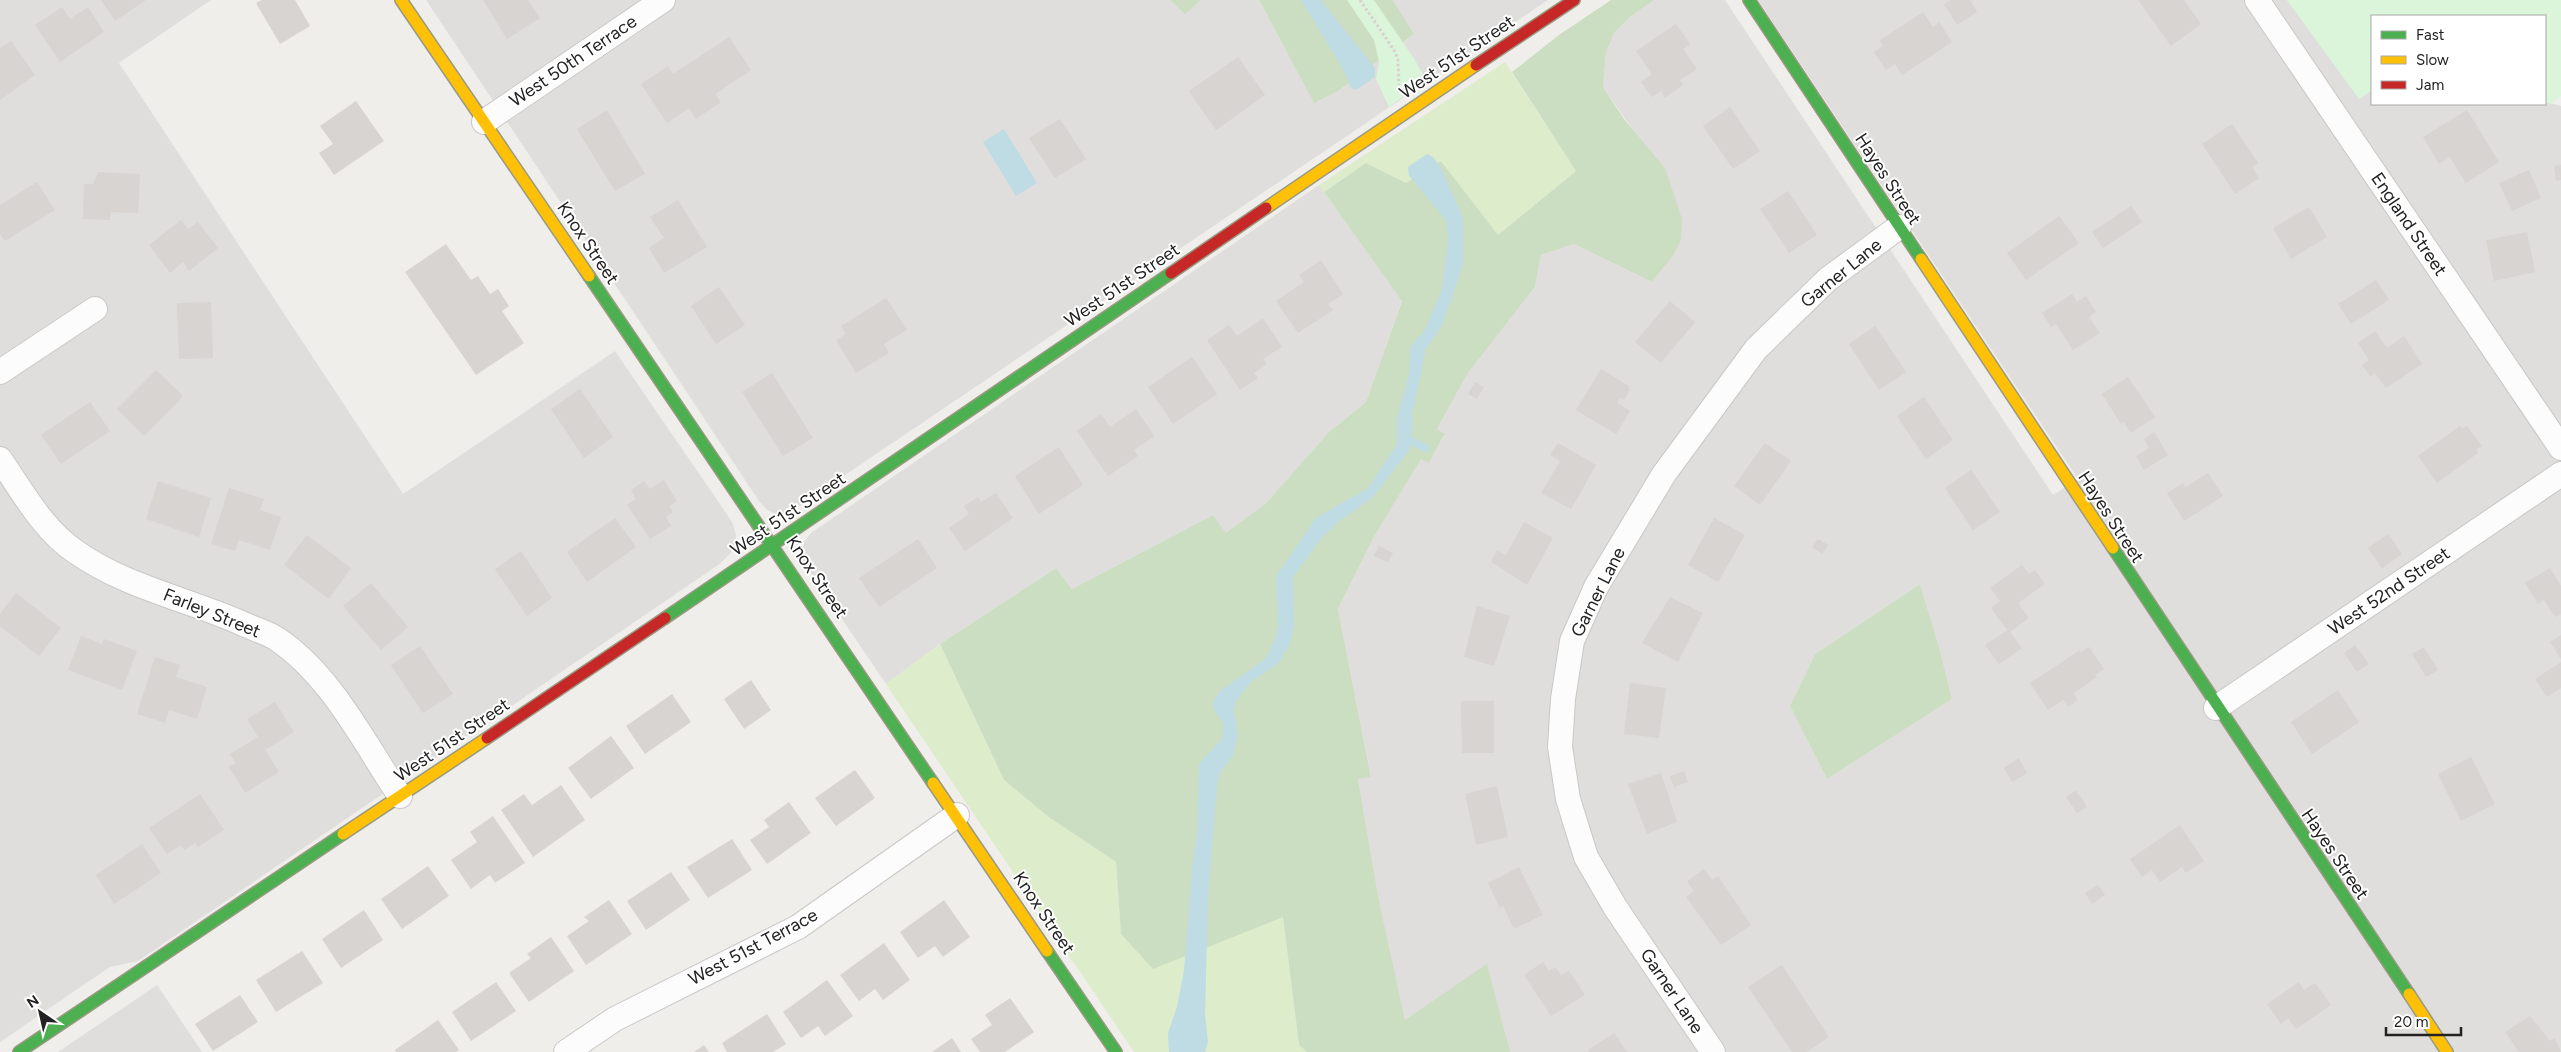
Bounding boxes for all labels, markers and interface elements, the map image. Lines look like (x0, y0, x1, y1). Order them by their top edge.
street label: West 50th Terrace (505, 10, 641, 112)
street label: West 51st Street (1395, 10, 1519, 104)
legend (2371, 15, 2546, 105)
text: Fast (2416, 26, 2445, 44)
text: Slow (2416, 51, 2449, 69)
text: Jam (2416, 76, 2444, 94)
street label: Hayes Street (1850, 129, 1926, 229)
street label: England Street (2366, 168, 2452, 280)
street label: Knox Street (552, 198, 624, 289)
street label: Garner Lane (1796, 234, 1886, 312)
street label: West 51st Street (1060, 238, 1184, 332)
street label: West 51st Street (726, 467, 850, 561)
street label: Hayes Street (2073, 467, 2149, 567)
street label: Knox Street (781, 532, 853, 623)
street label: West 52nd Street (2324, 542, 2454, 640)
street label: Garner Lane (1566, 543, 1630, 641)
street label: Farley Street (160, 584, 264, 643)
street label: West 51st Street (390, 693, 514, 787)
street label: Hayes Street (2297, 804, 2374, 904)
street label: Knox Street (1008, 868, 1080, 959)
street label: West 51st Terrace (685, 904, 821, 990)
street label: Garner Lane (1636, 944, 1709, 1038)
north arrow (15, 987, 65, 1037)
text: N (24, 992, 42, 1012)
scale bar (2386, 1004, 2461, 1036)
text: 20 m (2394, 1013, 2428, 1031)

